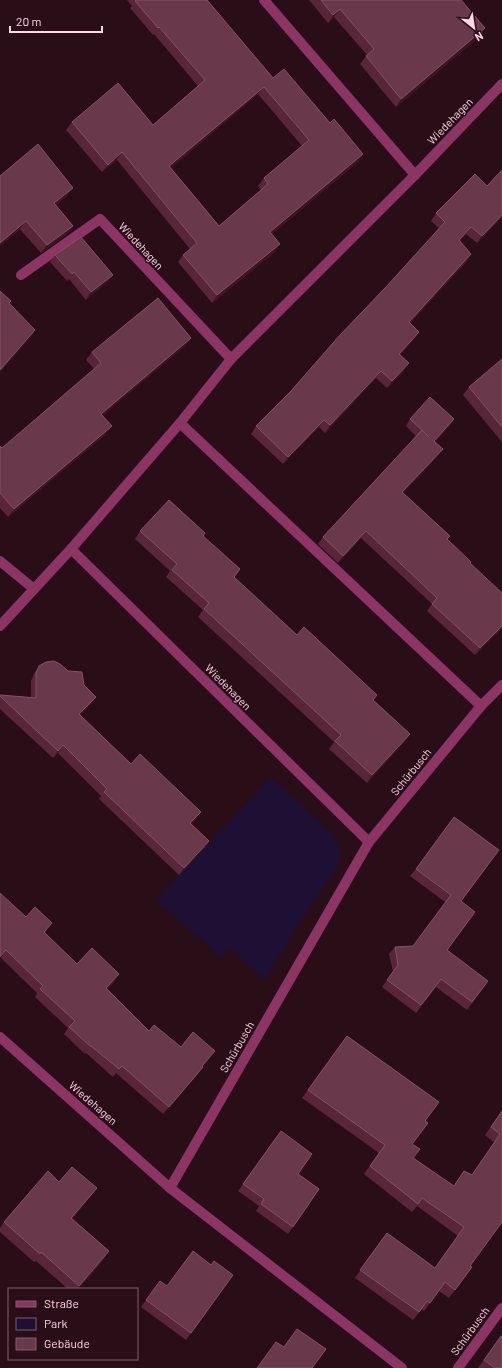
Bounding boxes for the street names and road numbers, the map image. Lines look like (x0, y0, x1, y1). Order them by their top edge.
street label: Wiedehagen (424, 95, 475, 147)
street label: Wiedehagen (116, 219, 166, 272)
street label: Wiedehagen (203, 661, 254, 712)
street label: Schürbusch (388, 745, 434, 798)
street label: Schürbusch (217, 1019, 256, 1075)
street label: Wiedehagen (67, 1078, 120, 1127)
street label: Schürbusch (448, 1304, 492, 1358)

